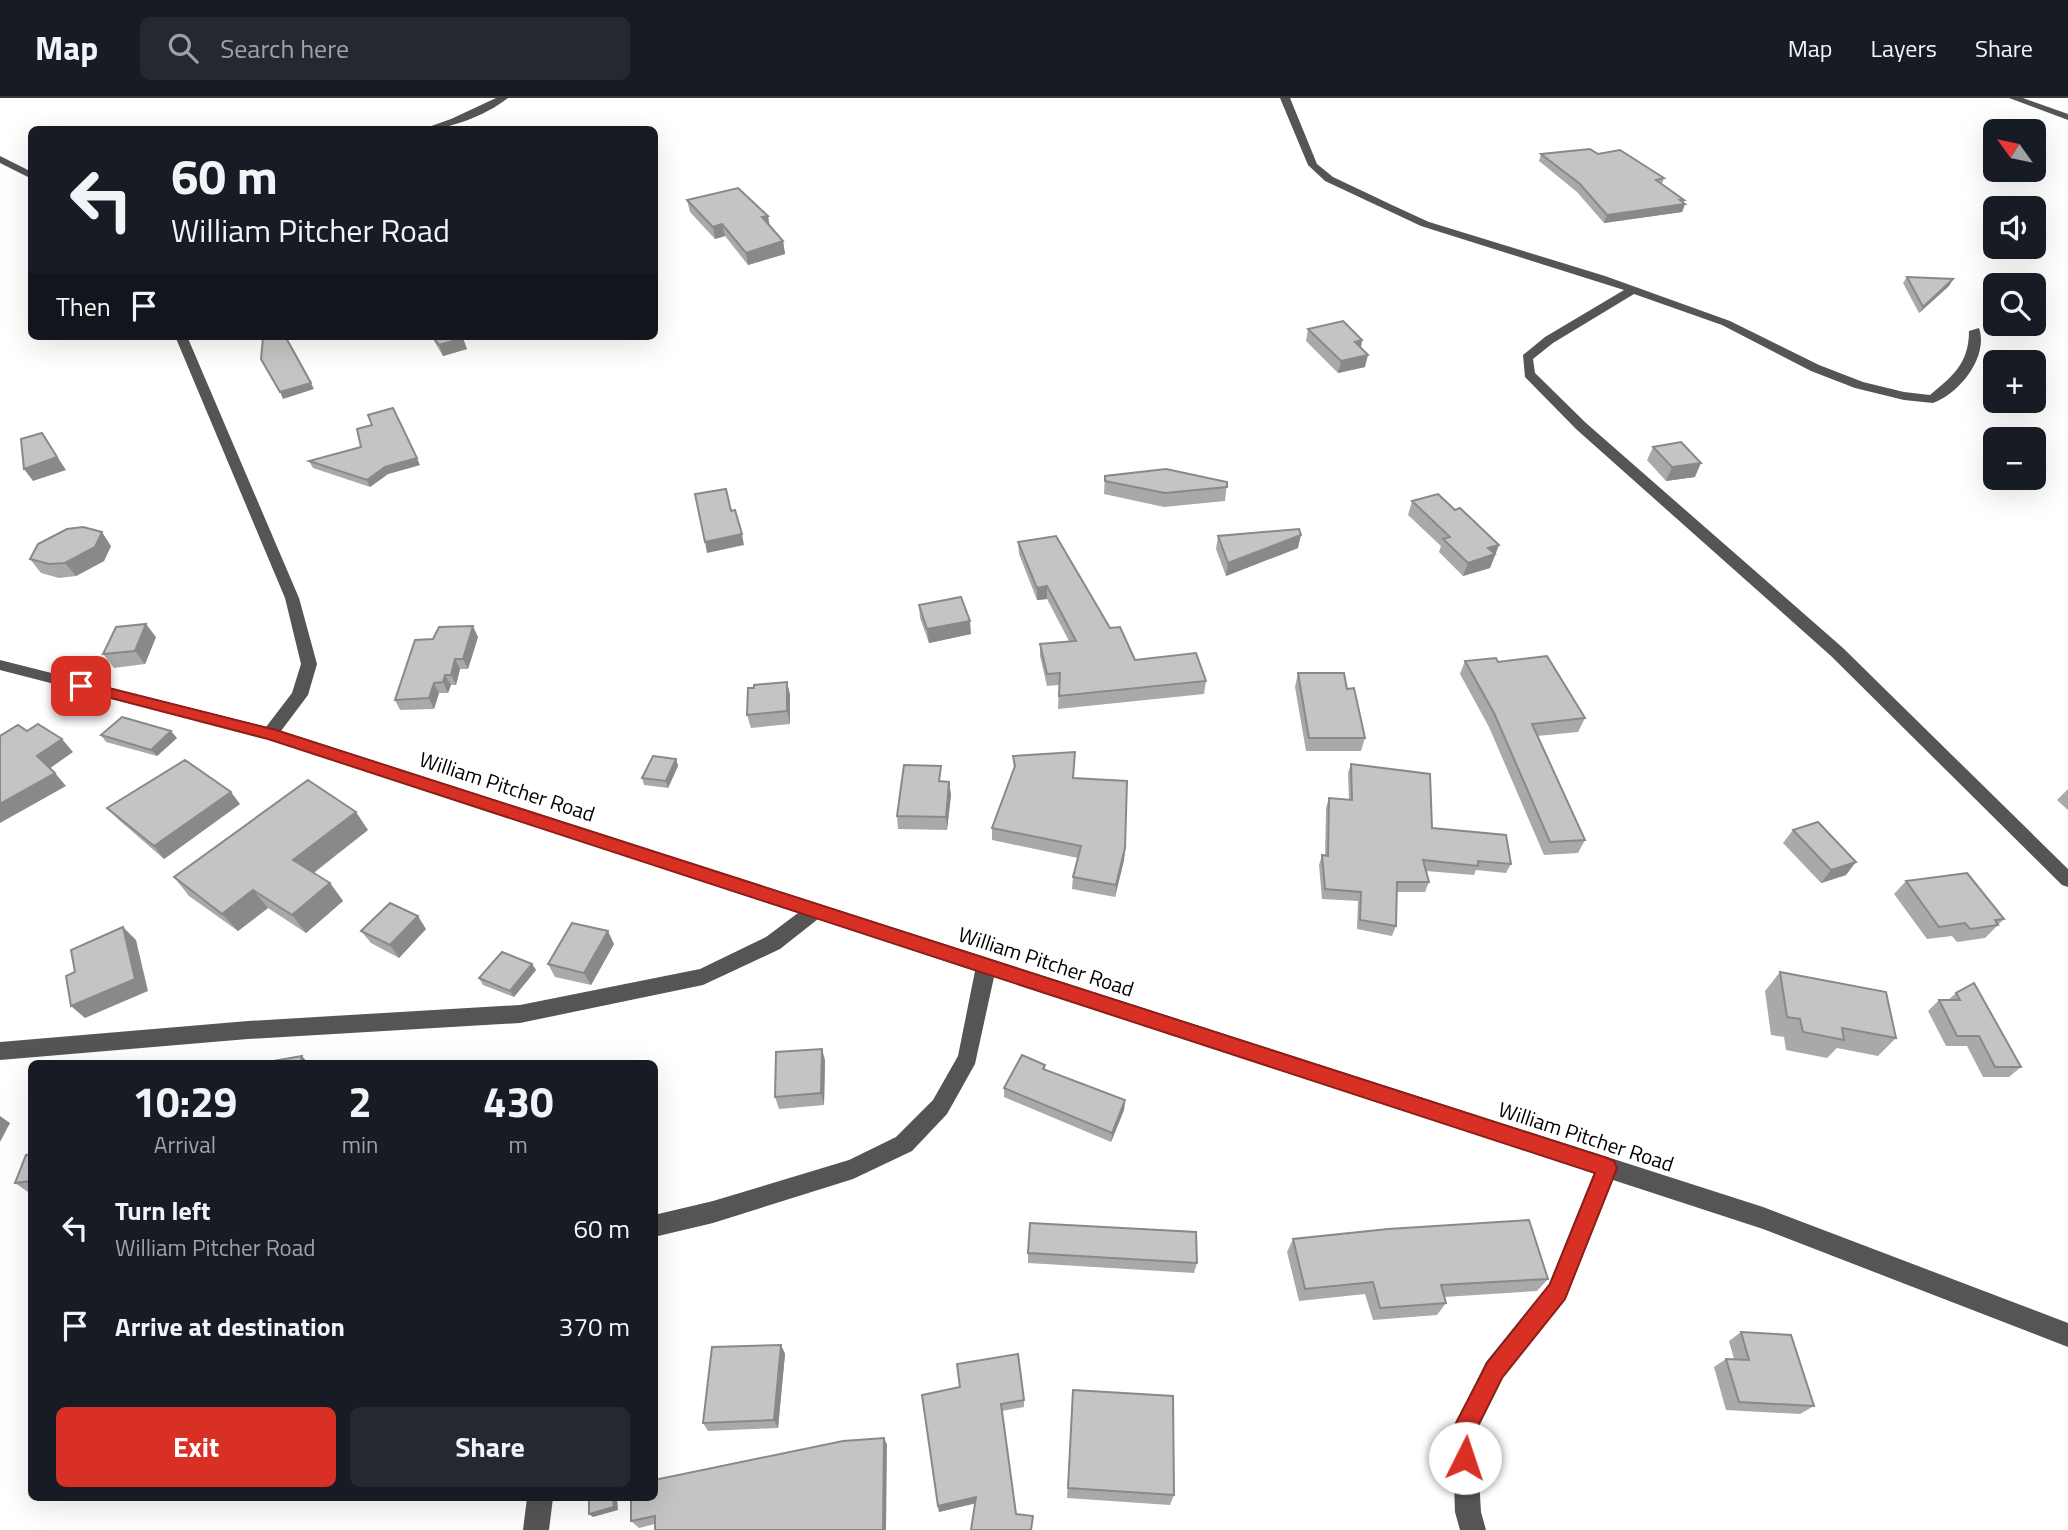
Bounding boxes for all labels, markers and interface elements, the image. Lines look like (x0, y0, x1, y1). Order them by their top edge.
search box (140, 17, 630, 80)
text: Map (35, 23, 98, 73)
icon: search (164, 29, 202, 67)
text: Search here (220, 29, 349, 68)
text: Map (1788, 30, 1833, 66)
text: Layers (1871, 30, 1937, 66)
text: Share (1975, 30, 2033, 66)
north arrow (1983, 119, 2046, 182)
map controls (1983, 119, 2046, 490)
text: 60 m (171, 138, 278, 213)
icon: left (56, 154, 147, 245)
button: sound (1983, 196, 2046, 259)
text: William Pitcher Road (171, 206, 450, 254)
button: search (1983, 273, 2046, 336)
text: Then (56, 287, 111, 326)
icon: arrive (125, 287, 163, 325)
button: + (1983, 350, 2046, 413)
button: − (1983, 427, 2046, 490)
pin (51, 656, 111, 716)
icon: arrive (62, 667, 100, 705)
street label: William Pitcher Road (415, 743, 599, 830)
street label: William Pitcher Road (954, 918, 1138, 1005)
text: 10:29 (132, 1069, 237, 1133)
text: 2 (348, 1069, 372, 1133)
text: 430 (483, 1069, 553, 1133)
street label: William Pitcher Road (1494, 1093, 1678, 1180)
text: Arrival (154, 1127, 216, 1162)
text: min (342, 1127, 378, 1162)
text: m (509, 1127, 528, 1162)
text: Turn left (115, 1191, 210, 1230)
icon: left (56, 1209, 94, 1247)
text: 60 m (573, 1209, 630, 1248)
text: William Pitcher Road (115, 1230, 315, 1265)
icon: arrive (56, 1307, 94, 1345)
text: Arrive at destination (115, 1307, 345, 1346)
text: 370 m (559, 1307, 630, 1346)
button: Exit (56, 1407, 336, 1487)
button: Share (350, 1407, 630, 1487)
position arrow (1428, 1421, 1502, 1495)

